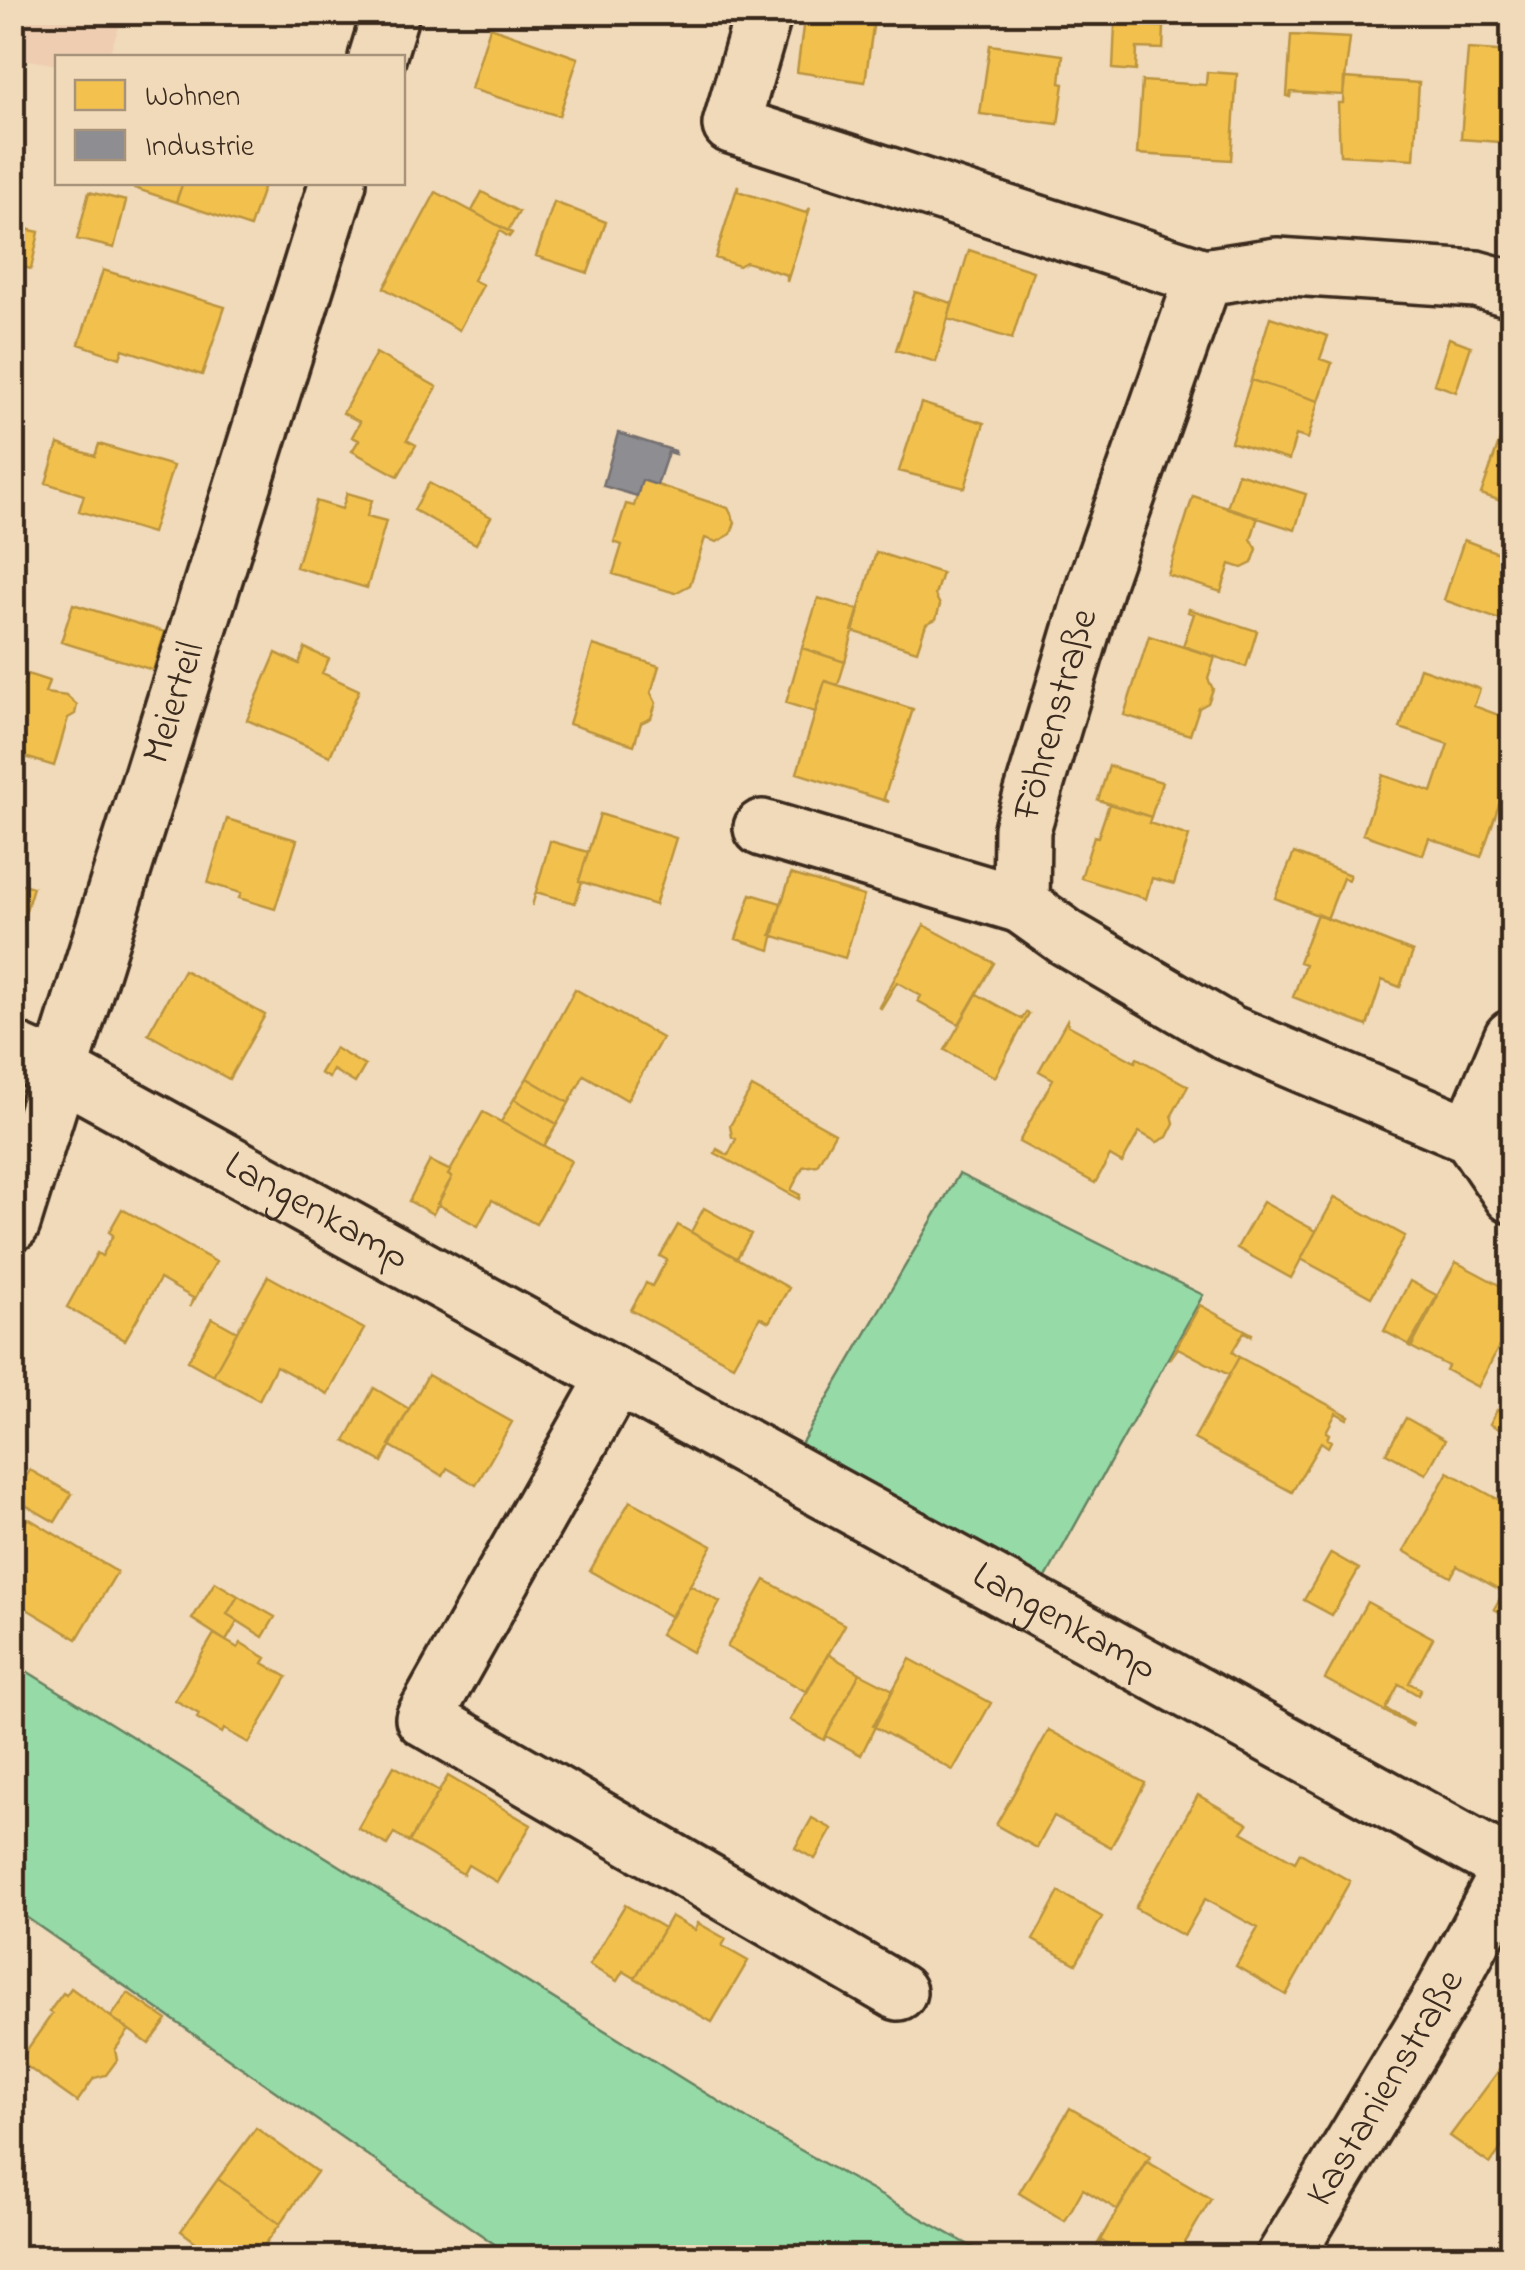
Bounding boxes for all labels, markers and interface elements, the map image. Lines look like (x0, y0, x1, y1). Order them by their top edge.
legend (55, 55, 405, 185)
text: Wohnen (145, 76, 240, 120)
text: Industrie (145, 126, 255, 170)
street label: Föhrenstraße (998, 602, 1115, 829)
street label: Meierteil (128, 634, 222, 771)
street label: Langenkamp (213, 1137, 420, 1287)
street label: Langenkamp (961, 1547, 1168, 1697)
street label: Kastanienstraße (1292, 1959, 1481, 2218)

